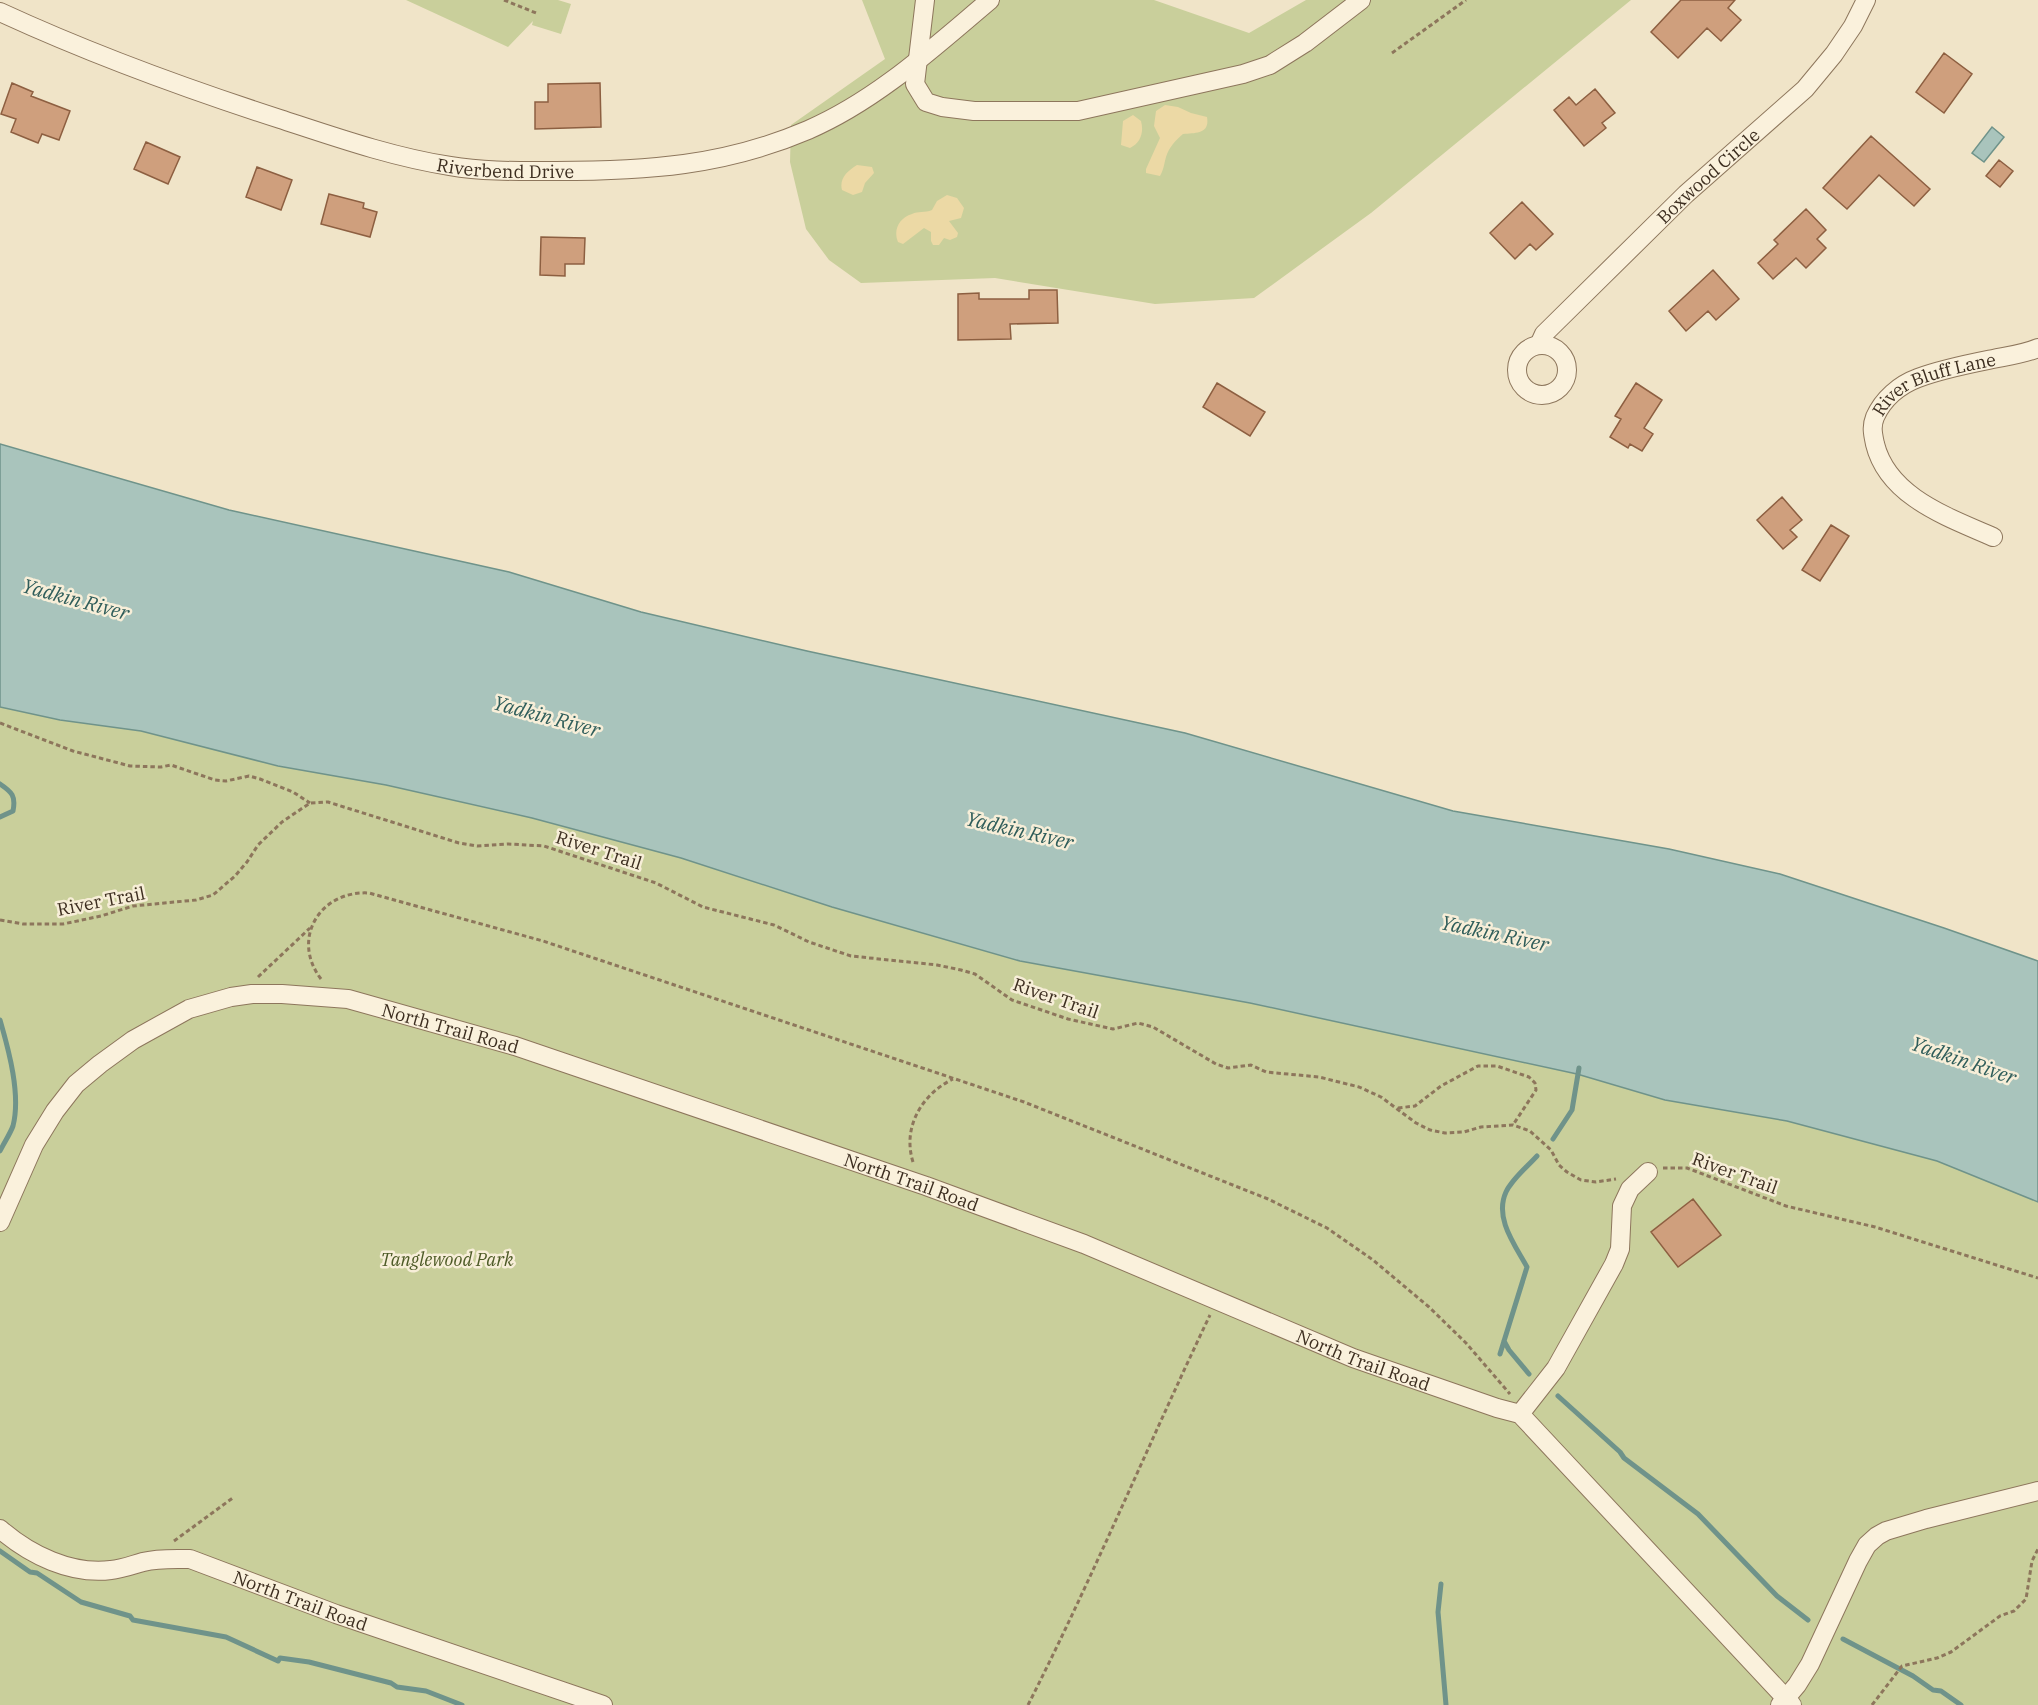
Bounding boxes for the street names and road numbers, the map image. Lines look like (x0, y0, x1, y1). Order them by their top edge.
street label: Boxwood Circle (1651, 123, 1764, 228)
street label: Riverbend Drive (435, 152, 574, 183)
street label: River Bluff Lane (1867, 347, 1998, 420)
street label: River Trail (553, 825, 645, 875)
street label: River Trail (55, 881, 147, 921)
street label: River Trail (1010, 973, 1102, 1023)
street label: North Trail Road (379, 998, 522, 1058)
street label: North Trail Road (841, 1147, 982, 1216)
street label: River Trail (1689, 1147, 1781, 1199)
street label: North Trail Road (1293, 1324, 1433, 1395)
street label: North Trail Road (230, 1565, 371, 1635)

